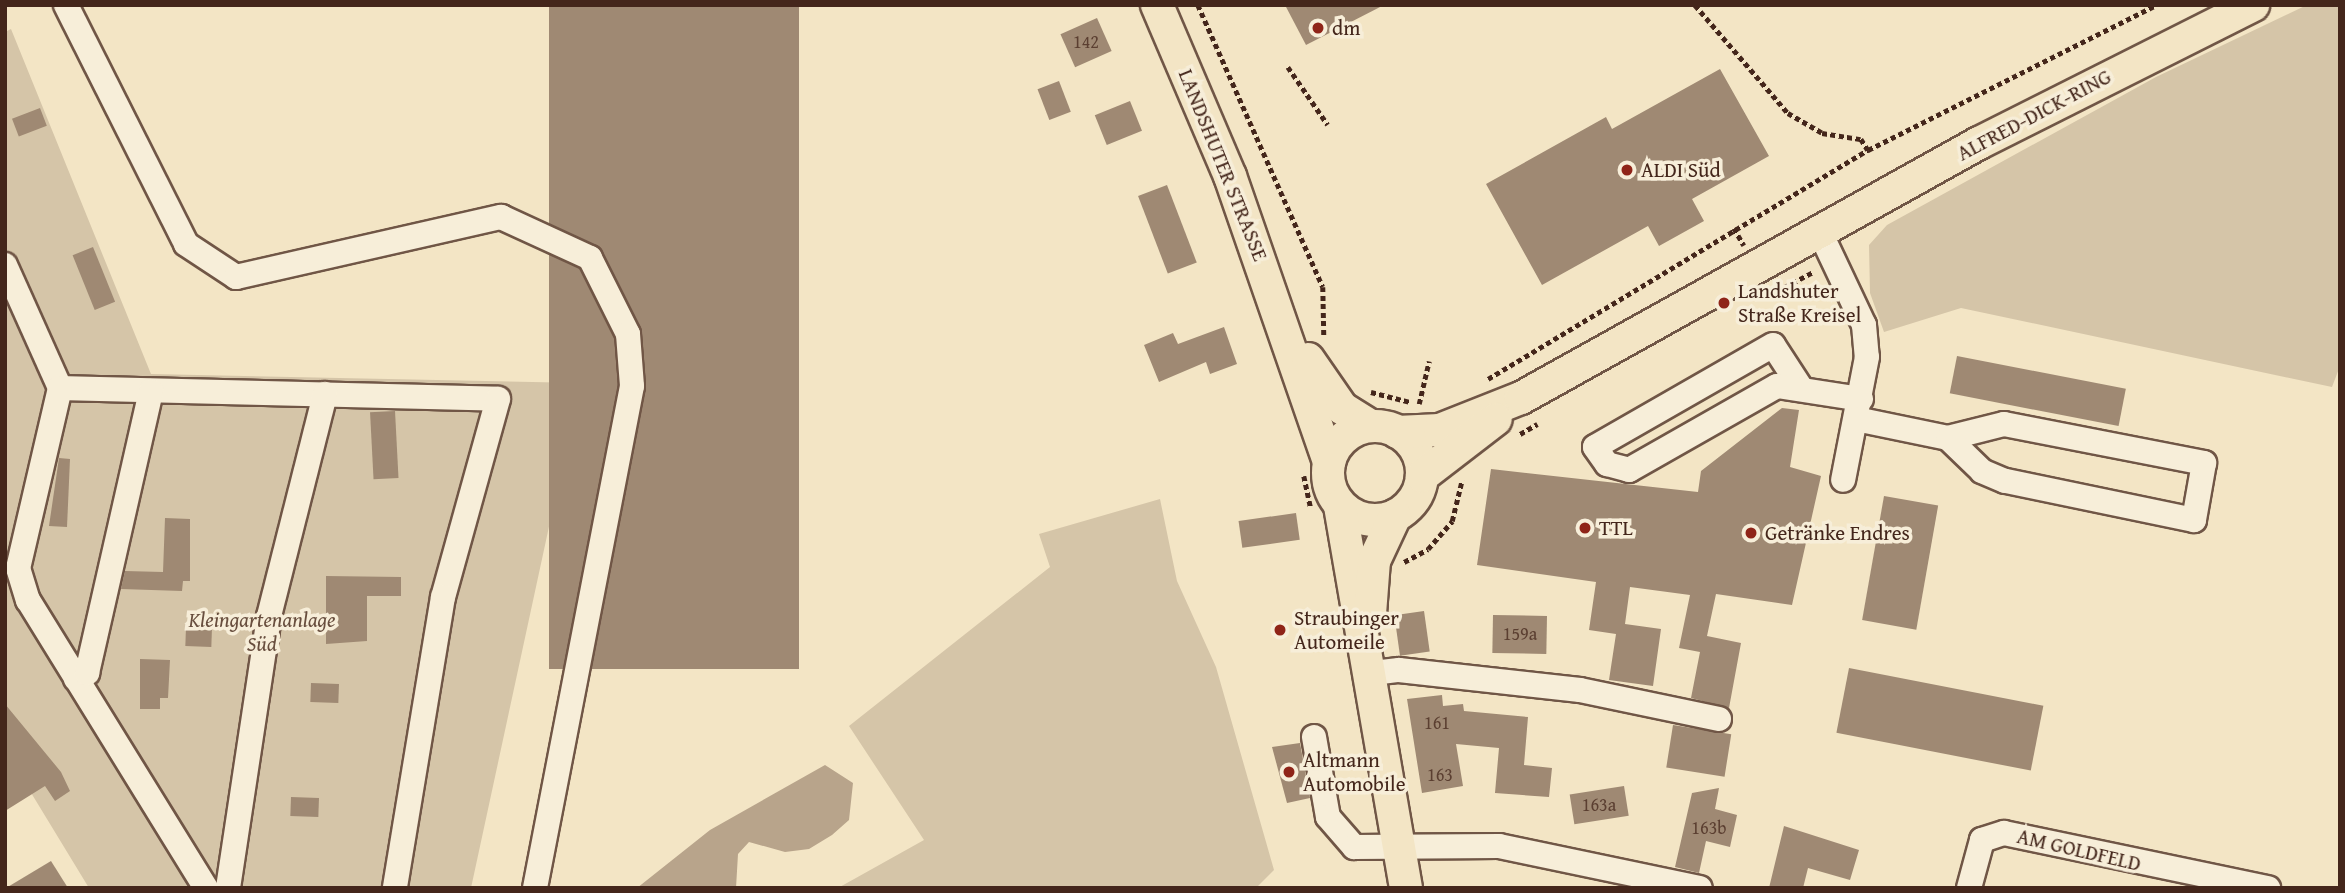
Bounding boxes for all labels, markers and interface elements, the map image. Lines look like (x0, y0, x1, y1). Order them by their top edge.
place label: dm (1332, 15, 1360, 41)
marker: dm (1310, 20, 1326, 36)
house number: 142 (1073, 31, 1099, 53)
street label: ALFRED-DICK-RING (1953, 64, 2115, 166)
street label: LANDSHUTER STRASSE (1173, 65, 1273, 265)
place label: ALDI Süd (1641, 157, 1721, 183)
marker: ALDI Süd (1619, 162, 1635, 178)
place label: Landshuter Straße Kreisel (1738, 278, 1861, 328)
marker: Landshuter Straße Kreisel (1716, 295, 1732, 311)
place label: TTL (1599, 515, 1633, 541)
marker: TTL (1577, 520, 1593, 536)
place label: Getränke Endres (1765, 520, 1910, 546)
marker: Getränke Endres (1743, 525, 1759, 541)
place label: Straubinger Automeile (1294, 605, 1399, 655)
park label: Kleingartenanlage Süd (188, 607, 336, 657)
marker: Straubinger Automeile (1272, 622, 1288, 638)
house number: 159a (1503, 623, 1537, 645)
house number: 161 (1424, 712, 1450, 734)
place label: Altmann Automobile (1303, 747, 1406, 797)
marker: Altmann Automobile (1281, 764, 1297, 780)
house number: 163 (1427, 764, 1453, 786)
house number: 163a (1582, 794, 1616, 816)
house number: 163b (1691, 817, 1727, 839)
street label: AM GOLDFELD (2015, 823, 2143, 877)

